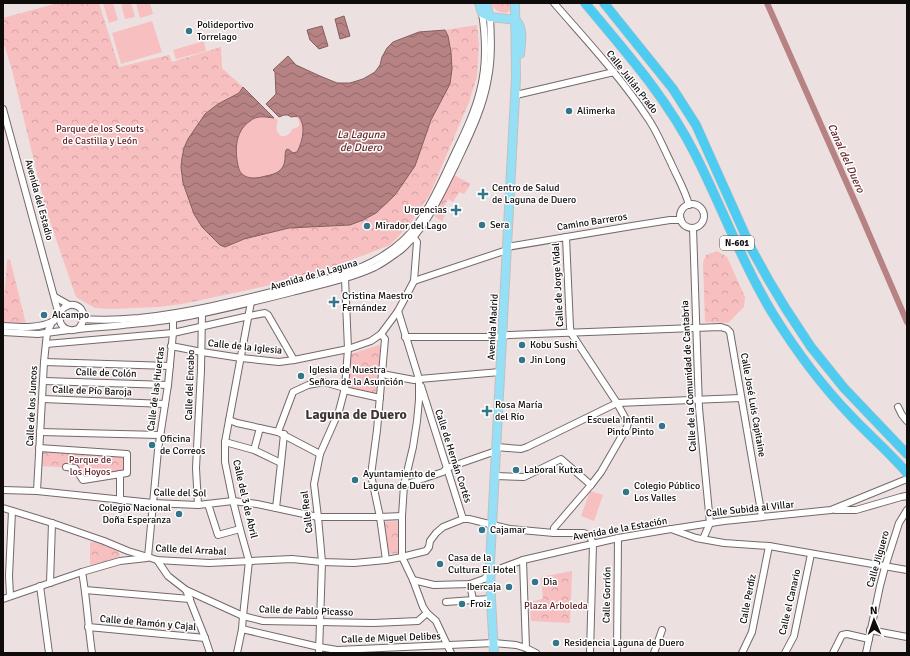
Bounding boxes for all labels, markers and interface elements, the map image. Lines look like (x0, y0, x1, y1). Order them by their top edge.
place label: Polideportivo Torrelago (197, 19, 254, 43)
marker: Polideportivo Torrelago (184, 26, 194, 36)
street label: Calle Julián Prado (604, 48, 660, 116)
place label: Alimerka (577, 105, 615, 117)
marker: Alimerka (564, 106, 574, 116)
water label: Canal del Duero (825, 121, 868, 196)
park label: Parque de los Scouts de Castilla y León (56, 123, 145, 147)
water label: La Laguna de Duero (337, 128, 386, 154)
street label: Avenida del Estadio (22, 158, 56, 242)
place label: Centro de Salud de Laguna de Duero (492, 182, 576, 206)
marker: Centro de Salud de Laguna de Duero (477, 188, 489, 200)
place label: Urgencias (404, 204, 448, 216)
marker: Urgencias (450, 204, 462, 216)
street label: Camino Barreros (556, 210, 629, 233)
place label: Sera (490, 219, 509, 231)
place label: Mirador del Lago (375, 220, 447, 232)
marker: Sera (477, 220, 487, 230)
marker: Mirador del Lago (362, 221, 372, 231)
road number: N-601 (720, 236, 754, 250)
street label: Calle de Jorge Vidal (550, 243, 566, 327)
street label: Avenida de la Laguna (269, 257, 359, 293)
place label: Cristina Maestro Fernández (342, 290, 413, 314)
street label: Avenida Madrid (485, 294, 501, 360)
marker: Cristina Maestro Fernández (329, 297, 339, 307)
street label: Calle de la Comunidad de Cantabria (679, 300, 699, 452)
place label: Alcampo (52, 309, 89, 321)
marker: Alcampo (39, 310, 49, 320)
street label: Calle de la Iglesia (207, 337, 283, 357)
place label: Kobu Sushi (530, 339, 578, 351)
marker: Kobu Sushi (517, 340, 527, 350)
street label: Calle de las Huertas (145, 345, 167, 432)
street label: Calle del Encabo (183, 349, 197, 421)
street label: Calle José Luis Capitaine (738, 352, 768, 458)
place label: Jin Long (530, 354, 566, 366)
marker: Jin Long (517, 355, 527, 365)
place label: Iglesia de Nuestra Señora de la Asunción (309, 364, 403, 388)
street label: Calle de los Juncos (24, 365, 40, 447)
street label: Calle de Colón (75, 366, 137, 380)
marker: Iglesia de Nuestra Señora de la Asunción (296, 371, 306, 381)
street label: Calle de Pío Baroja (52, 384, 132, 398)
place label: Rosa María del Río (495, 399, 543, 423)
district label: Laguna de Duero (305, 406, 407, 423)
marker: Rosa María del Río (482, 406, 492, 416)
street label: Calle de Hernán Cortés (432, 408, 474, 505)
place label: Escuela Infantil Pinto Pinto (587, 414, 654, 438)
marker: Escuela Infantil Pinto Pinto (657, 421, 667, 431)
place label: Oficina de Correos (160, 433, 206, 457)
marker: Oficina de Correos (147, 440, 157, 450)
park label: Parque de los Hoyos (69, 454, 111, 478)
street label: Calle del 3 de Abril (230, 459, 260, 540)
place label: Laboral Kutxa (524, 464, 583, 476)
marker: Laboral Kutxa (511, 465, 521, 475)
place label: Ayuntamiento de Laguna de Duero (363, 468, 435, 492)
marker: Ayuntamiento de Laguna de Duero (350, 475, 360, 485)
place label: Colegio Público Los Valles (634, 480, 700, 504)
street label: Calle del Sol (153, 487, 207, 499)
marker: Colegio Público Los Valles (621, 487, 631, 497)
street label: Calle Real (298, 490, 316, 534)
street label: Calle Subida al Villar (705, 498, 795, 520)
place label: Colegio Nacional Doña Esperanza (99, 502, 171, 526)
marker: Colegio Nacional Doña Esperanza (174, 509, 184, 519)
street label: Avenida de la Estación (572, 515, 668, 543)
place label: Cajamar (490, 524, 526, 536)
marker: Cajamar (477, 525, 487, 535)
street label: Calle Jilguero (864, 529, 892, 589)
street label: Calle del Arrabal (155, 542, 227, 558)
place label: Casa de la Cultura El Hotel (448, 552, 516, 576)
marker: Casa de la Cultura El Hotel (435, 559, 445, 569)
street label: Calle Gorrión (601, 567, 613, 623)
street label: Calle el Canario (777, 568, 803, 636)
street label: Calle Perdíz (737, 573, 759, 625)
place label: Dia (543, 576, 557, 588)
marker: Dia (530, 577, 540, 587)
place label: Ibercaja (467, 581, 501, 593)
marker: Ibercaja (504, 582, 514, 592)
place label: Froiz (470, 598, 491, 610)
marker: Froiz (457, 599, 467, 609)
park label: Plaza Arboleda (524, 600, 588, 612)
north arrow (854, 600, 894, 640)
street label: Calle de Pablo Picasso (259, 603, 353, 619)
text: N (870, 604, 878, 617)
street label: Calle de Ramón y Cajal (99, 613, 197, 633)
street label: Calle de Miguel Delibes (341, 630, 442, 646)
place label: Residencia Laguna de Duero (564, 637, 684, 649)
marker: Residencia Laguna de Duero (551, 638, 561, 648)

